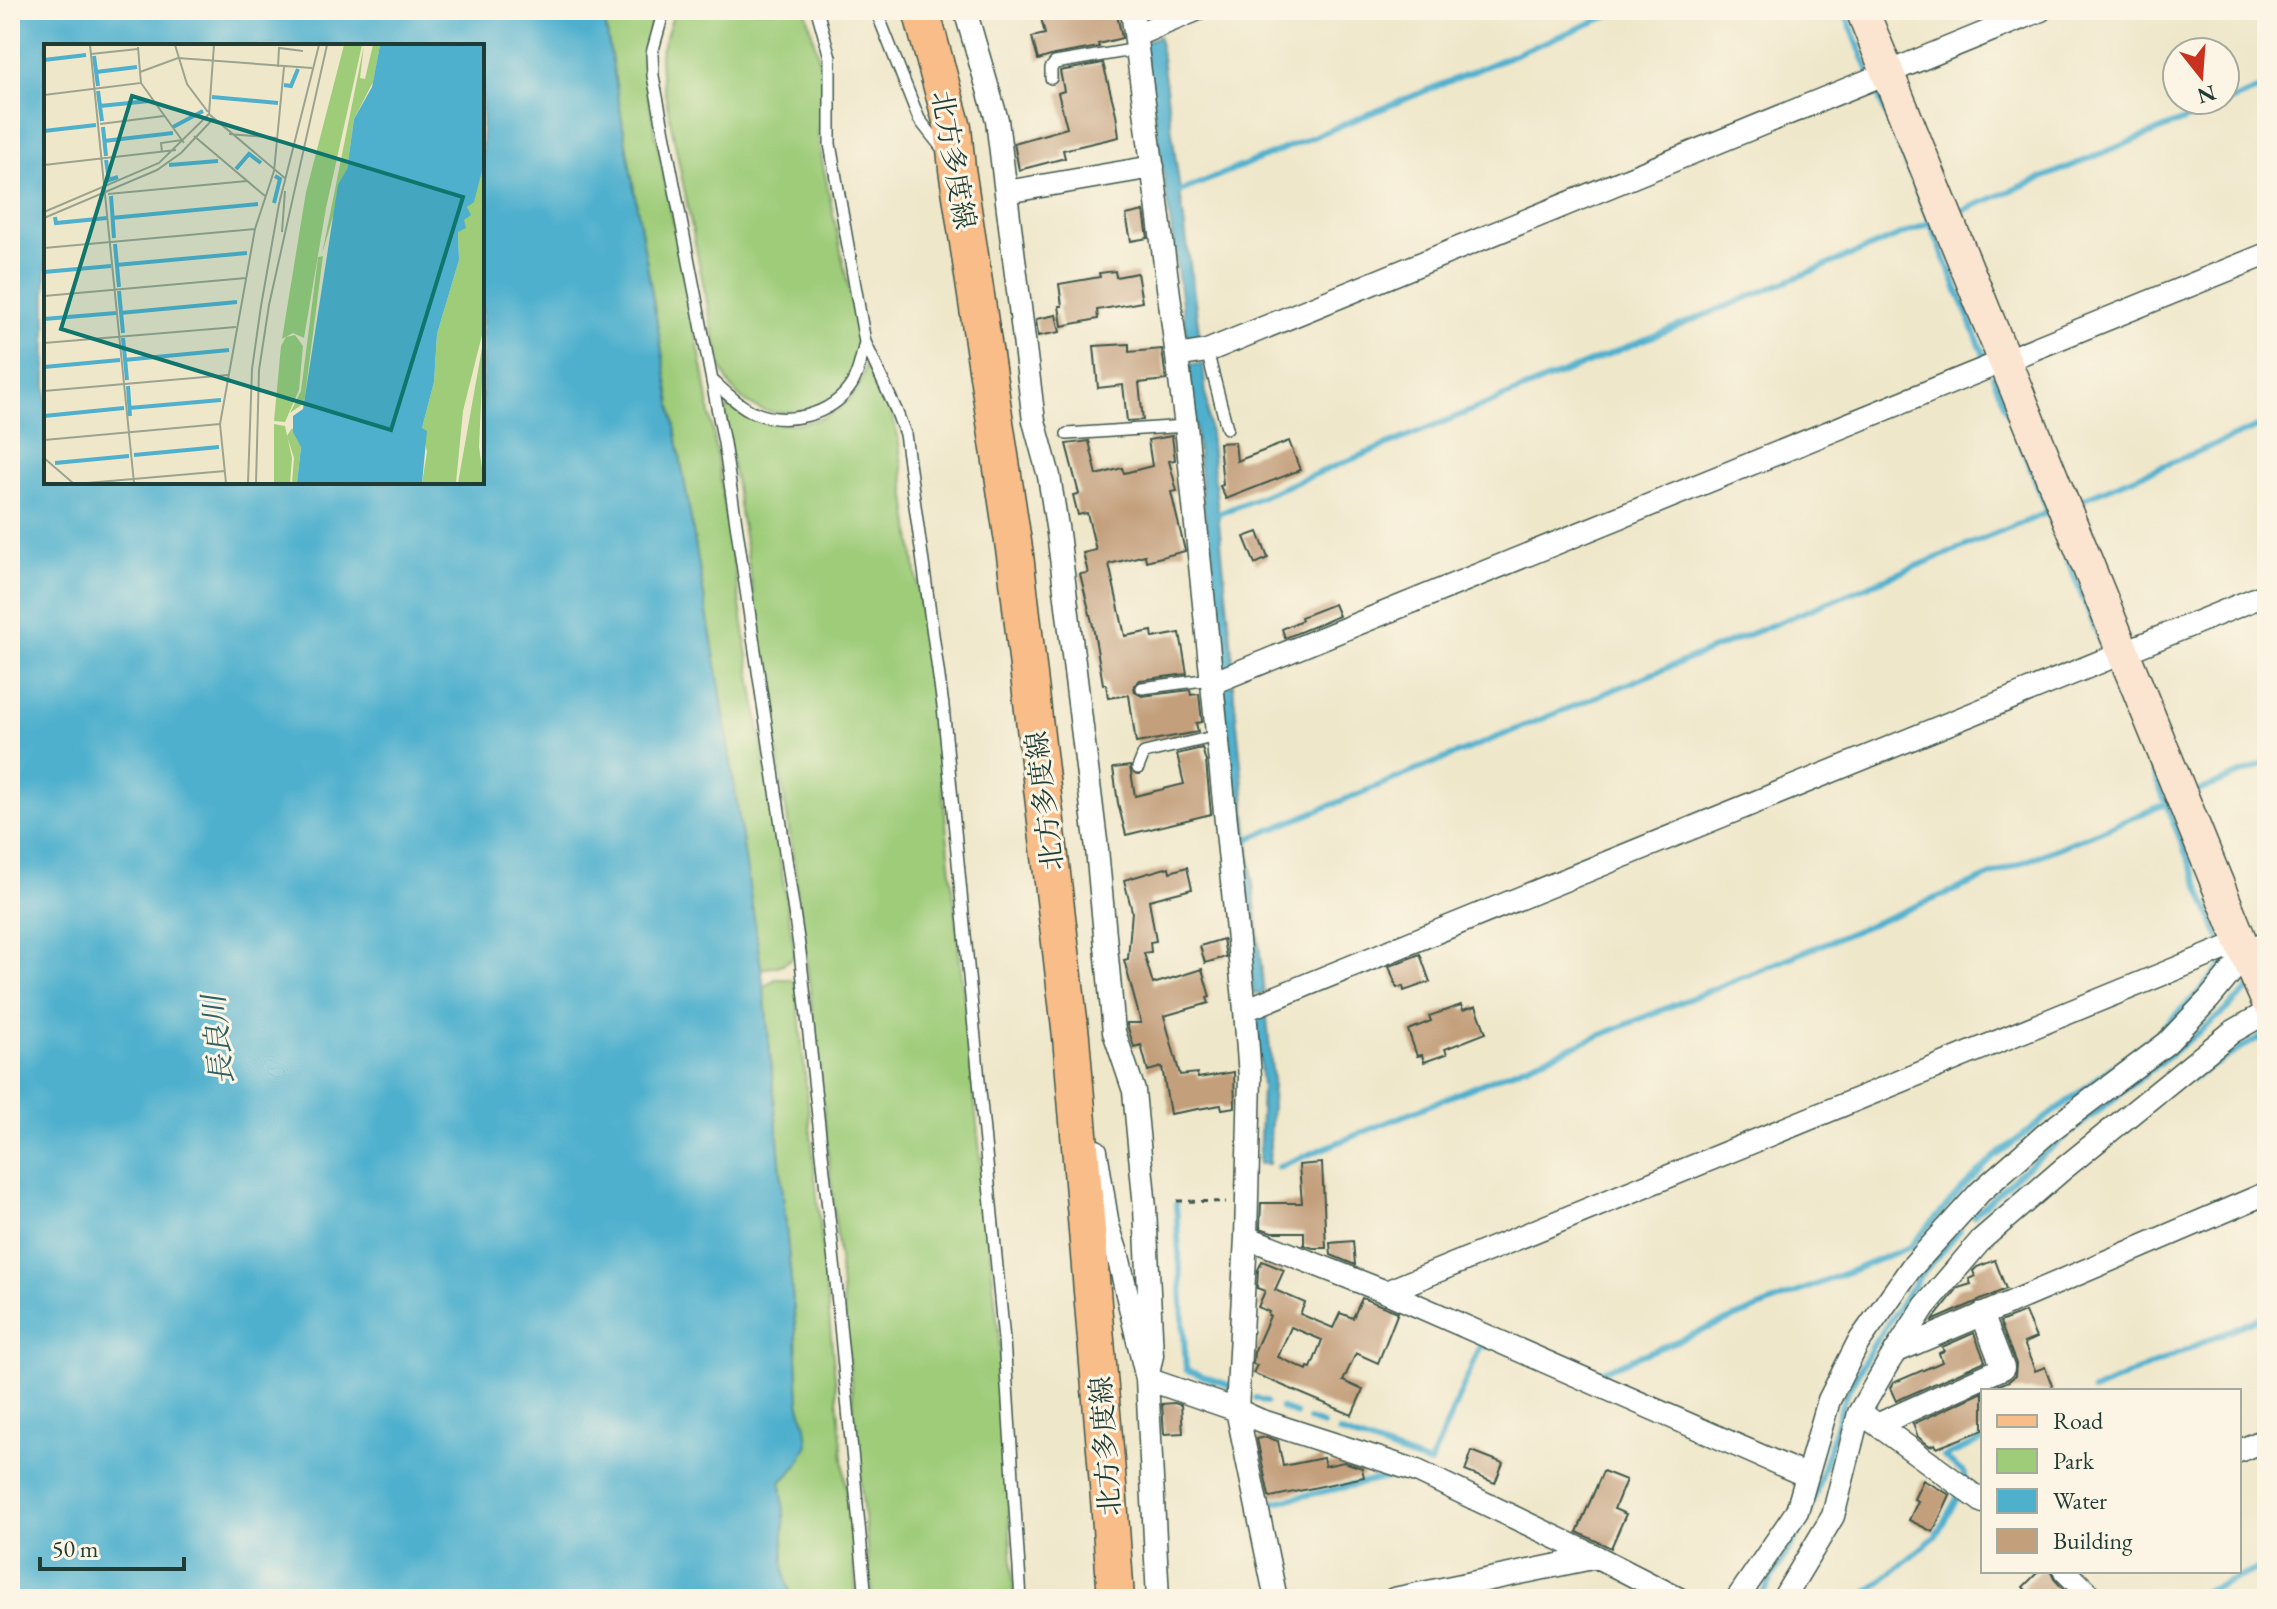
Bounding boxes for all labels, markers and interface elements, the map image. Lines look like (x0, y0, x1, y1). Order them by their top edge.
north arrow (2161, 36, 2241, 116)
inset map (44, 44, 484, 484)
text: N (2194, 78, 2219, 111)
street label: 北方多度線 (924, 88, 984, 232)
street label: 北方多度線 (1018, 729, 1070, 873)
water label: 長良川 (193, 990, 242, 1087)
street label: 北方多度線 (1082, 1375, 1128, 1517)
legend (1981, 1389, 2241, 1573)
text: Road (2053, 1405, 2104, 1436)
text: Park (2053, 1445, 2095, 1476)
text: Water (2053, 1485, 2107, 1516)
scale bar (40, 1521, 184, 1571)
text: Building (2053, 1525, 2133, 1556)
text: 50 m (52, 1533, 99, 1564)

